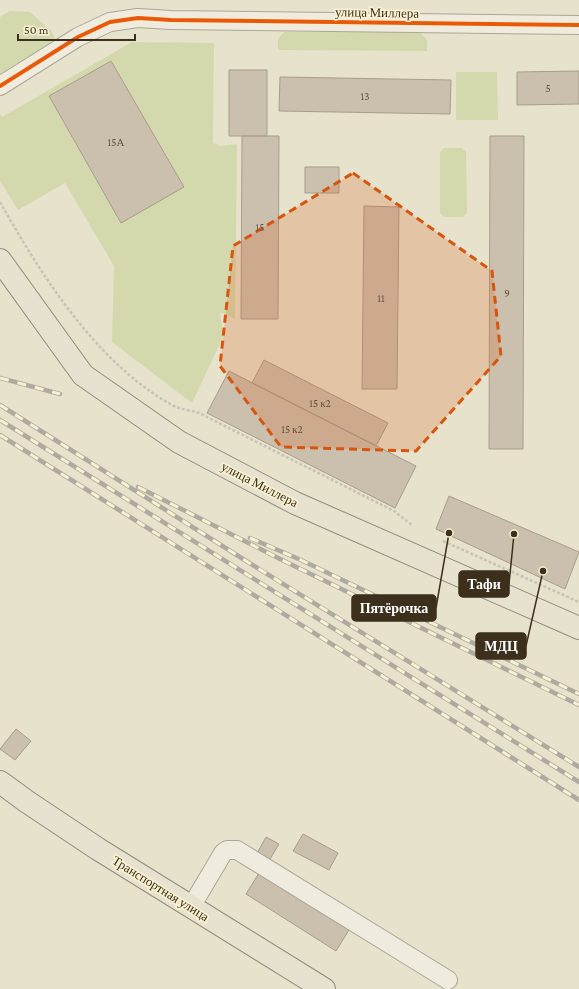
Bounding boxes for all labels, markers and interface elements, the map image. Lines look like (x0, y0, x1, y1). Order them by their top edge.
street label: улица Миллера (335, 4, 419, 21)
scale bar (18, 16, 135, 42)
text: 50 m (24, 23, 49, 37)
house number: 5 (545, 82, 551, 94)
house number: 13 (361, 90, 369, 102)
house number: 15А (108, 136, 124, 148)
house number: 15 (256, 221, 264, 233)
house number: 9 (504, 287, 510, 299)
house number: 11 (377, 292, 385, 304)
house number: 15 к2 (309, 397, 331, 409)
house number: 15 к2 (281, 423, 303, 435)
street label: улица Миллера (219, 459, 301, 510)
callout: Тафи (459, 571, 509, 597)
text: Тафи (467, 576, 501, 592)
callout: Пятёрочка (352, 595, 436, 621)
text: Пятёрочка (360, 600, 428, 616)
callout: МДЦ (476, 633, 526, 659)
text: МДЦ (484, 638, 518, 654)
street label: Транспортная улица (110, 853, 212, 924)

